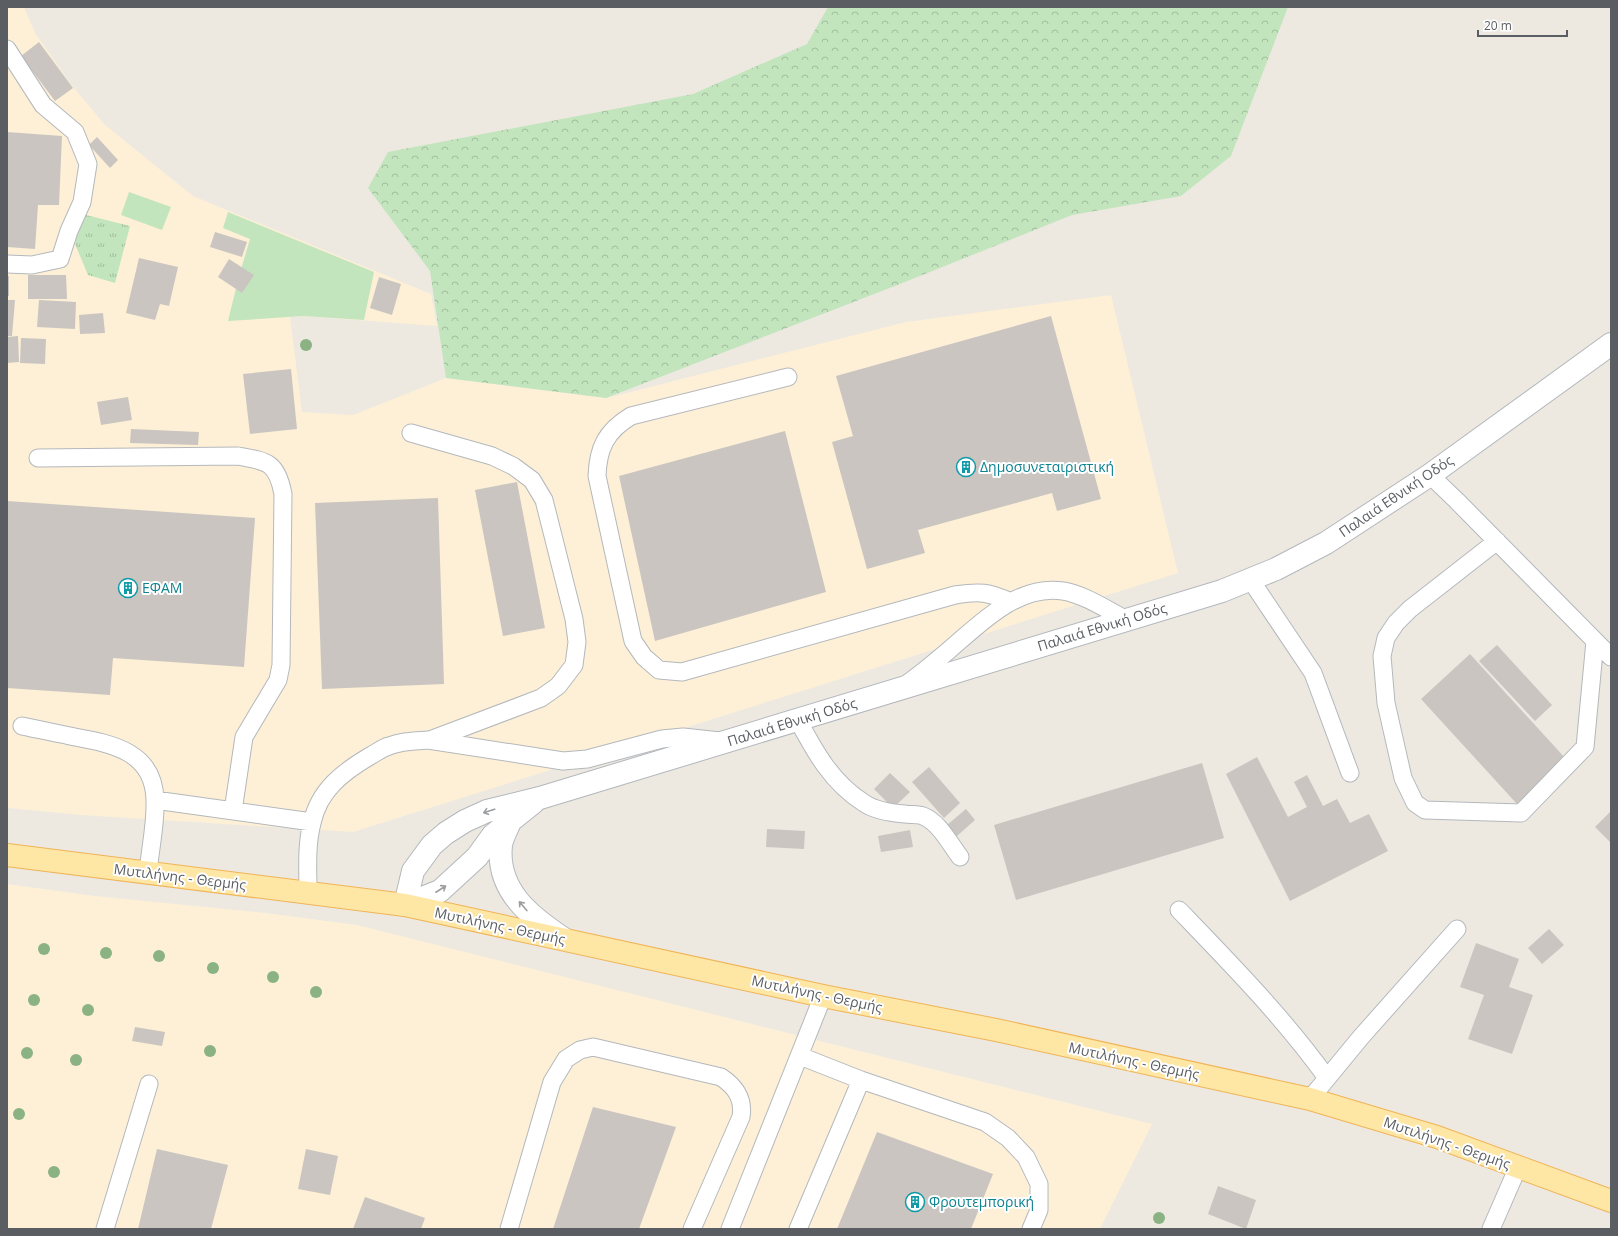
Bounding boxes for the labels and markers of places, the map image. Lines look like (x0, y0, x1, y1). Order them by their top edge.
building icon: Δημοσυνεταιριστική (955, 456, 977, 478)
place label: Δημοσυνεταιριστική (980, 457, 1114, 476)
building icon: ΕΦΑΜ (117, 577, 139, 599)
place label: ΕΦΑΜ (142, 578, 182, 597)
building icon: Φρουτεμπορική (904, 1191, 926, 1213)
place label: Φρουτεμπορική (929, 1192, 1034, 1211)

